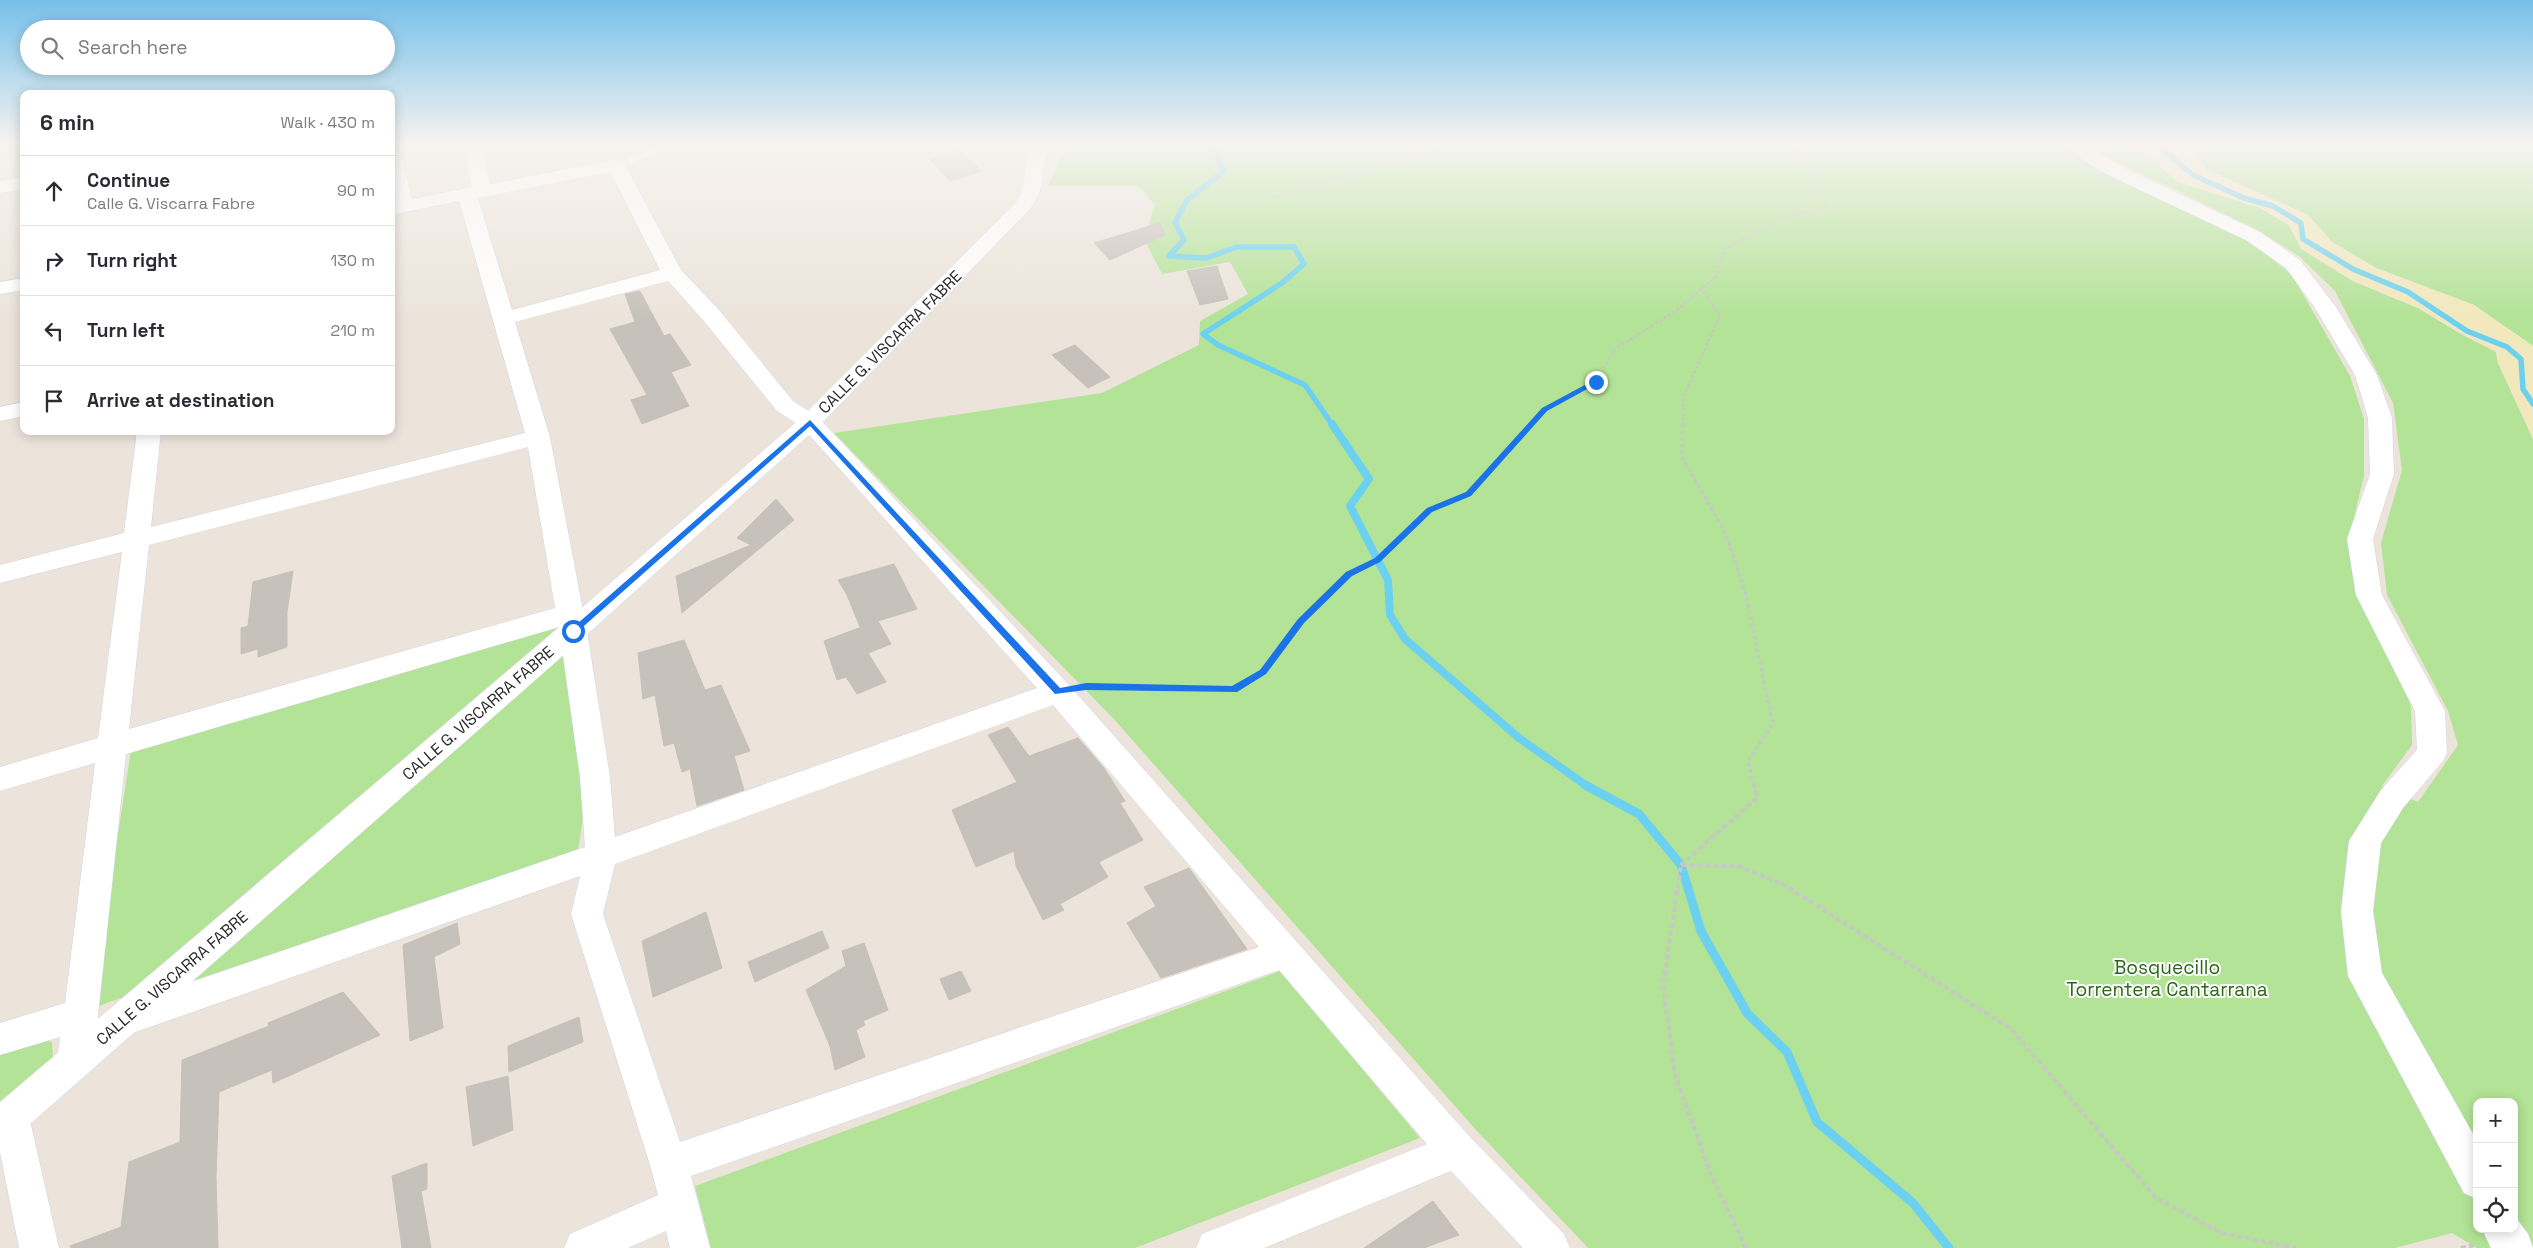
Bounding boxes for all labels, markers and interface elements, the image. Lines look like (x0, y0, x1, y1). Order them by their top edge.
search box (20, 20, 395, 75)
icon: search (38, 34, 66, 62)
text: Search here (78, 35, 188, 60)
text: 6 min (40, 109, 95, 136)
text: Walk · 430 m (280, 112, 375, 133)
text: Continue (87, 168, 170, 193)
icon: ahead (40, 177, 68, 205)
text: 90 m (337, 180, 375, 201)
text: Calle G. Viscarra Fabre (87, 193, 255, 214)
icon: right (40, 247, 68, 275)
text: Turn right (87, 248, 177, 273)
text: 130 m (331, 250, 375, 271)
street label: CALLE G. VISCARRA FABRE (814, 266, 966, 418)
icon: left (40, 317, 68, 345)
text: Turn left (87, 318, 165, 343)
text: 210 m (331, 320, 375, 341)
route end (1585, 371, 1608, 394)
icon: arrive (40, 387, 68, 415)
text: Arrive at destination (87, 388, 275, 413)
route start (562, 620, 585, 643)
street label: CALLE G. VISCARRA FABRE (398, 641, 558, 785)
street label: CALLE G. VISCARRA FABRE (92, 906, 252, 1050)
park label: Bosquecillo Torrentera Cantarrana (2066, 955, 2268, 1002)
map controls (2473, 1098, 2518, 1233)
button: + (2473, 1098, 2518, 1143)
button: − (2473, 1143, 2518, 1188)
button: locate (2473, 1188, 2518, 1233)

